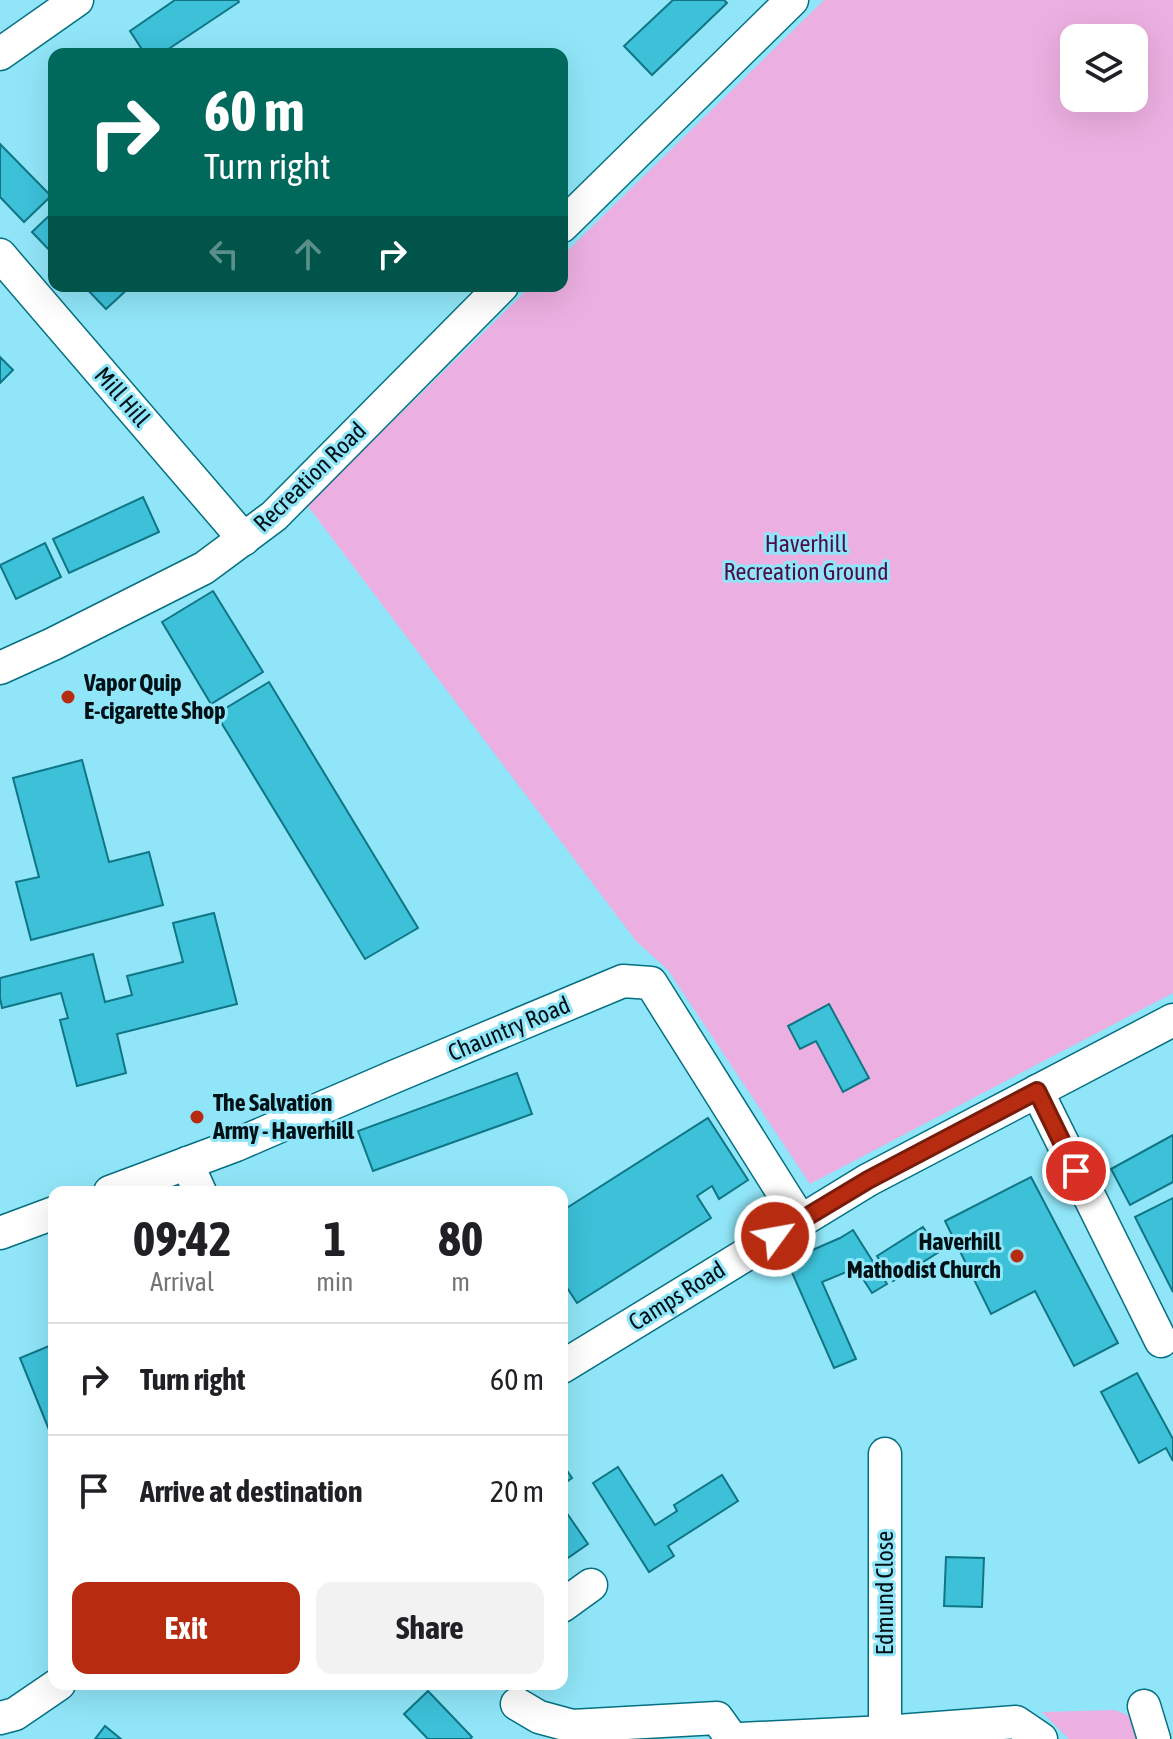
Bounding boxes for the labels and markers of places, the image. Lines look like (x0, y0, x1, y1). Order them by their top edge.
place label: Vapor Quip E-cigarette Shop (83, 669, 226, 724)
marker: Vapor Quip E-cigarette Shop (59, 688, 77, 706)
place label: The Salvation Army - Haverhill (212, 1089, 355, 1144)
marker: The Salvation Army - Haverhill (188, 1108, 206, 1126)
pin (1042, 1137, 1110, 1205)
place label: Haverhill Mathodist Church (847, 1228, 1002, 1283)
marker: Haverhill Mathodist Church (1008, 1247, 1026, 1265)

